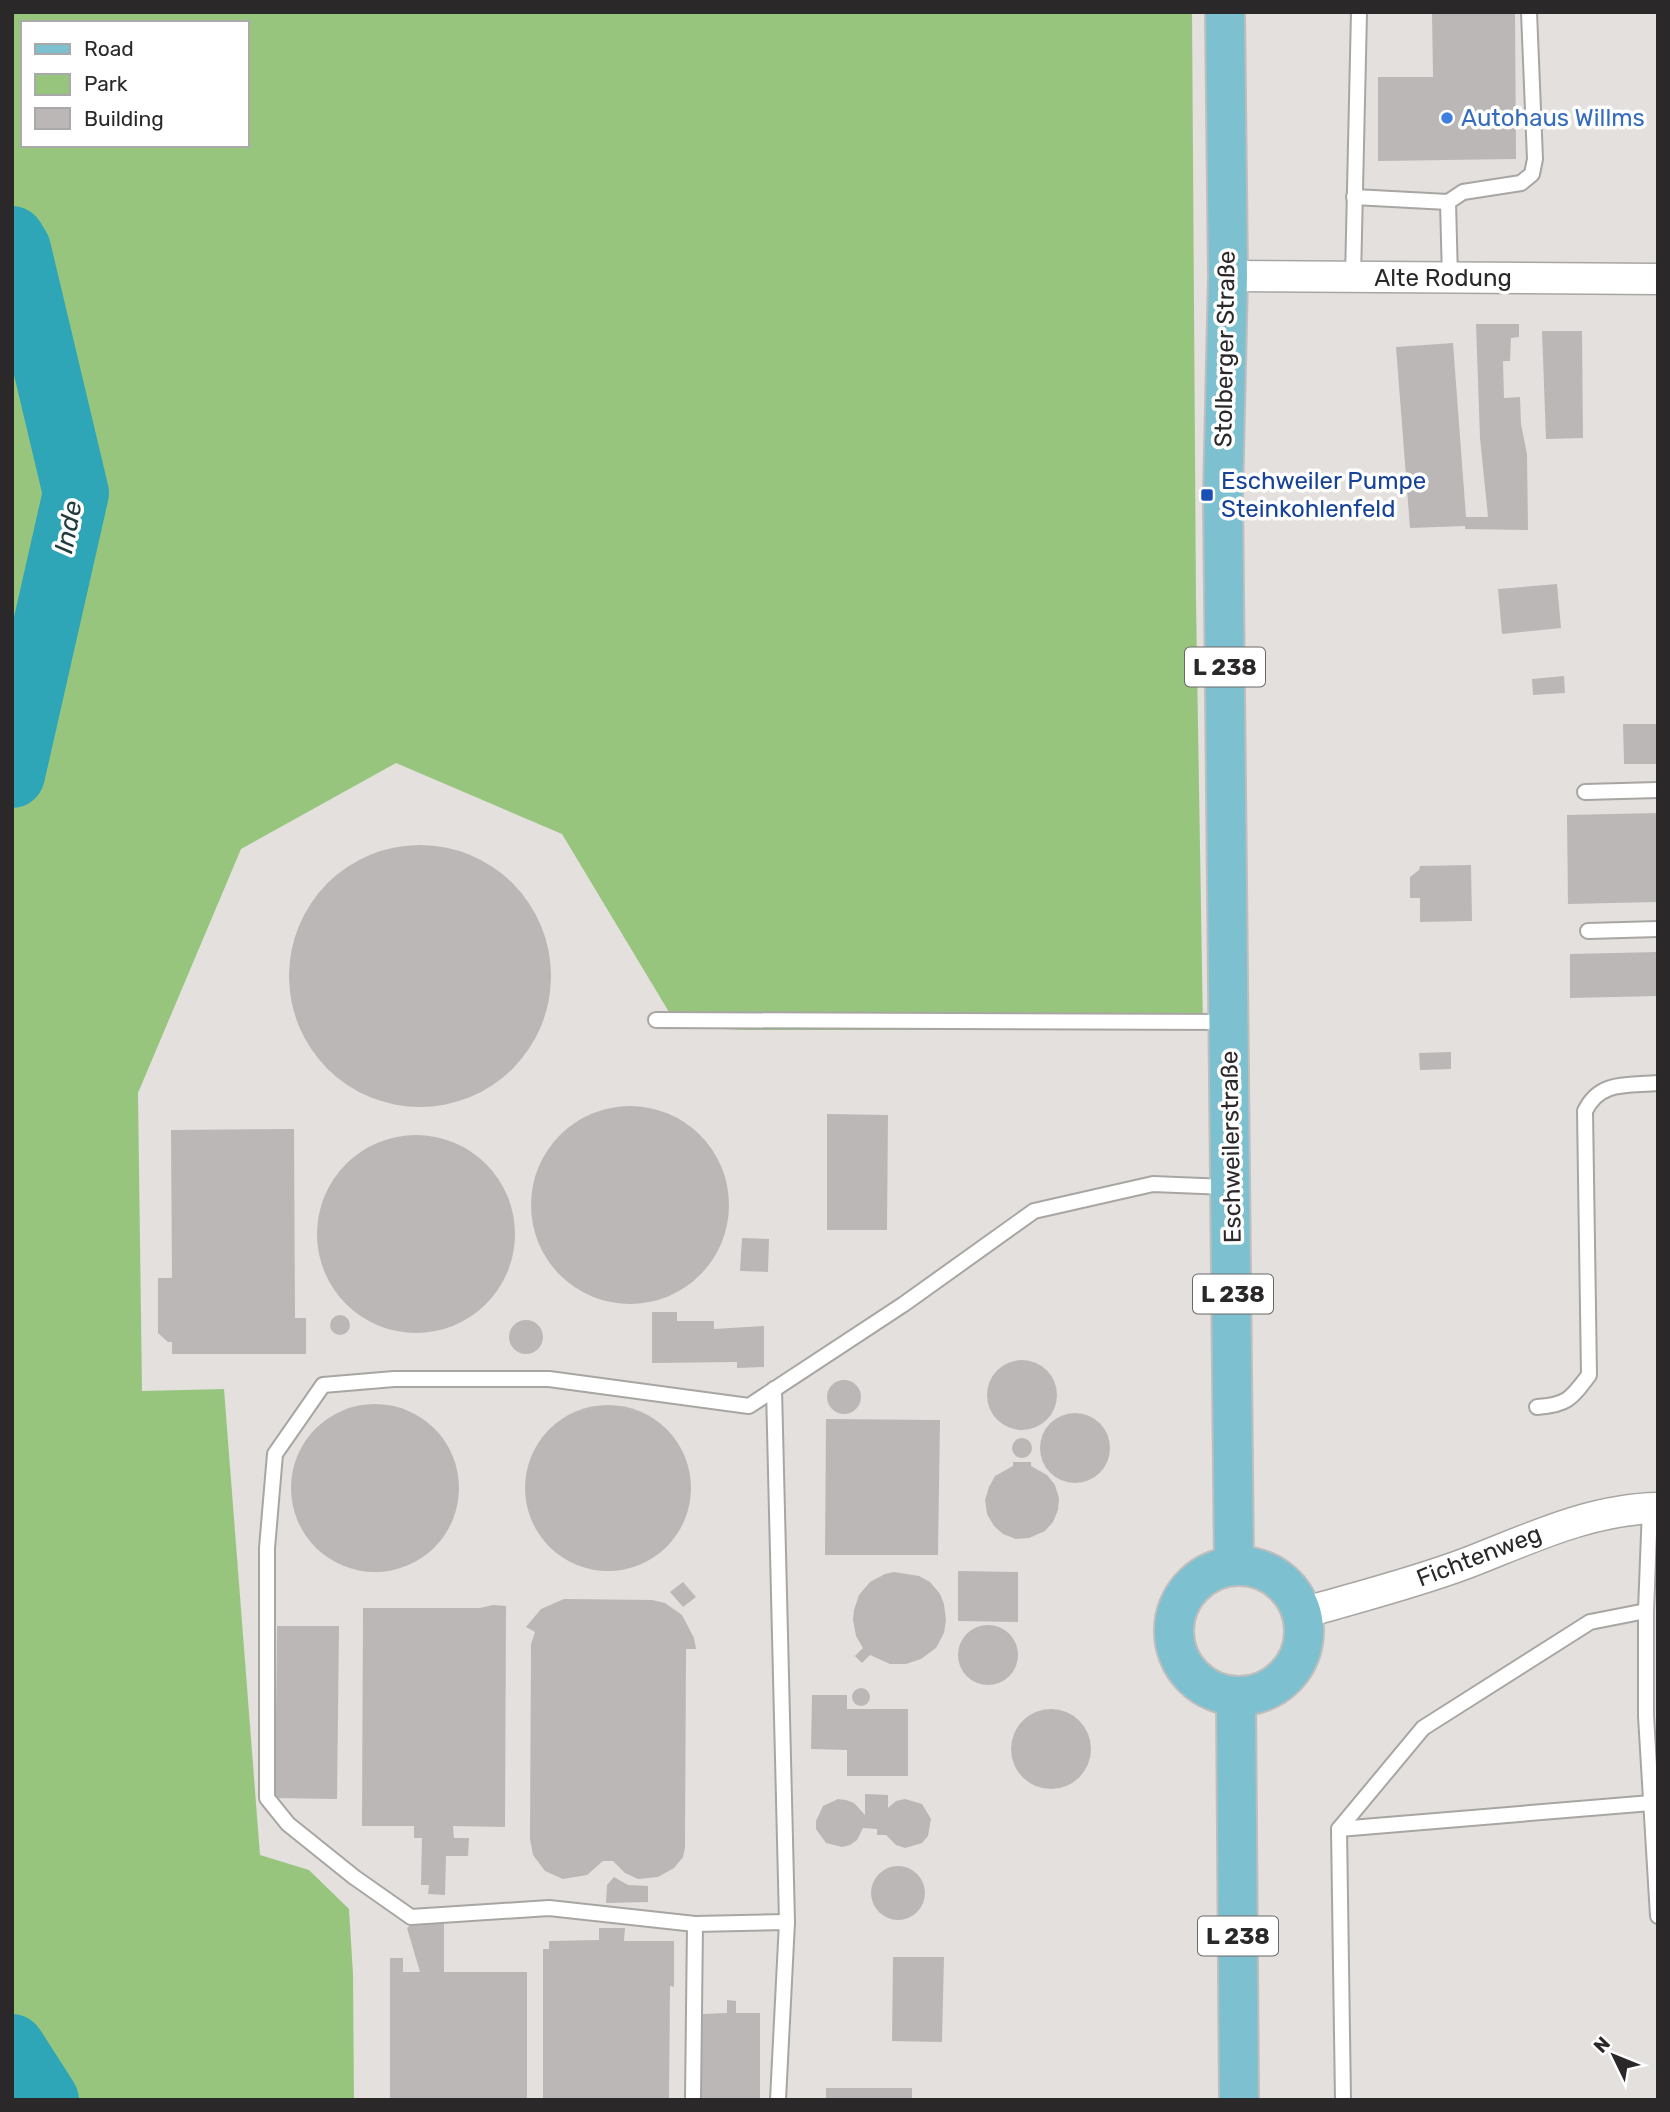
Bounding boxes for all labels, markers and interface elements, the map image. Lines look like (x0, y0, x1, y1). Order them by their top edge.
legend (21, 21, 248, 147)
text: Road (84, 36, 134, 61)
text: Park (84, 71, 128, 96)
place label: Autohaus Willms (1461, 104, 1645, 132)
text: Building (84, 106, 164, 131)
marker: Autohaus Willms (1439, 110, 1455, 126)
street label: Stolberger Straße (1209, 250, 1241, 448)
street label: Alte Rodung (1374, 264, 1512, 292)
place label: Eschweiler Pumpe Steinkohlenfeld (1221, 467, 1426, 523)
marker: Eschweiler Pumpe Steinkohlenfeld (1199, 487, 1215, 503)
water label: Inde (48, 498, 89, 556)
road number: L 238 (1185, 648, 1265, 687)
street label: Eschweilerstraße (1215, 1051, 1247, 1243)
road number: L 238 (1193, 1274, 1273, 1314)
street label: Fichtenweg (1413, 1519, 1545, 1593)
road number: L 238 (1198, 1916, 1278, 1955)
north arrow (1579, 2021, 1649, 2091)
text: N (1589, 2032, 1615, 2058)

